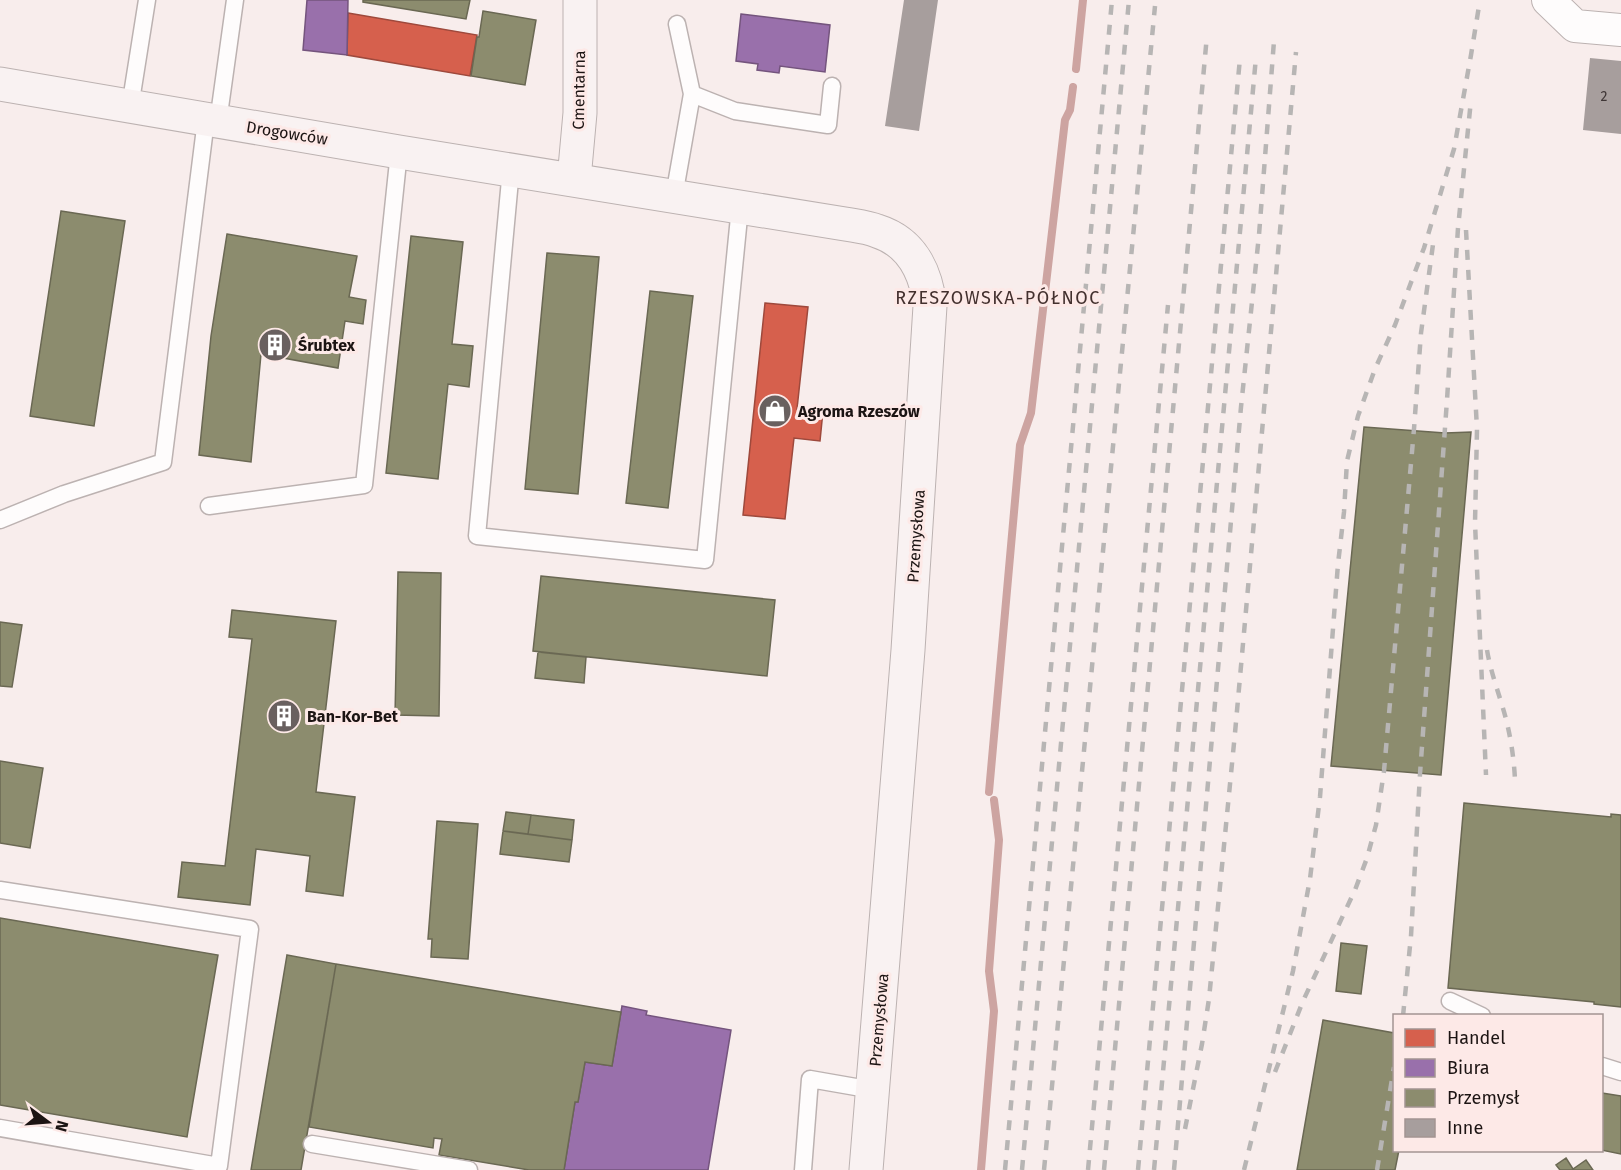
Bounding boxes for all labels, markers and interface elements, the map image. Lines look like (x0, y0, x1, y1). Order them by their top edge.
street label: Cmentarna (569, 50, 589, 130)
house number: 2 (1601, 88, 1608, 105)
street label: Drogowców (245, 117, 330, 149)
district label: RZESZOWSKA-PÓŁNOC (895, 287, 1101, 309)
building icon: Śrubtex (257, 327, 293, 363)
place label: Śrubtex (298, 335, 356, 355)
shop icon: Agroma Rzeszów (757, 393, 793, 429)
place label: Agroma Rzeszów (797, 402, 920, 421)
street label: Przemysłowa (903, 489, 929, 583)
building icon: Ban-Kor-Bet (266, 698, 302, 734)
place label: Ban-Kor-Bet (307, 707, 399, 726)
street label: Przemysłowa (865, 973, 893, 1067)
legend (1393, 1014, 1603, 1152)
text: Handel (1447, 1027, 1505, 1049)
text: Biura (1447, 1057, 1490, 1079)
text: Przemysł (1447, 1087, 1520, 1109)
north arrow (18, 1092, 78, 1152)
text: Inne (1447, 1117, 1483, 1139)
text: N (51, 1118, 73, 1134)

